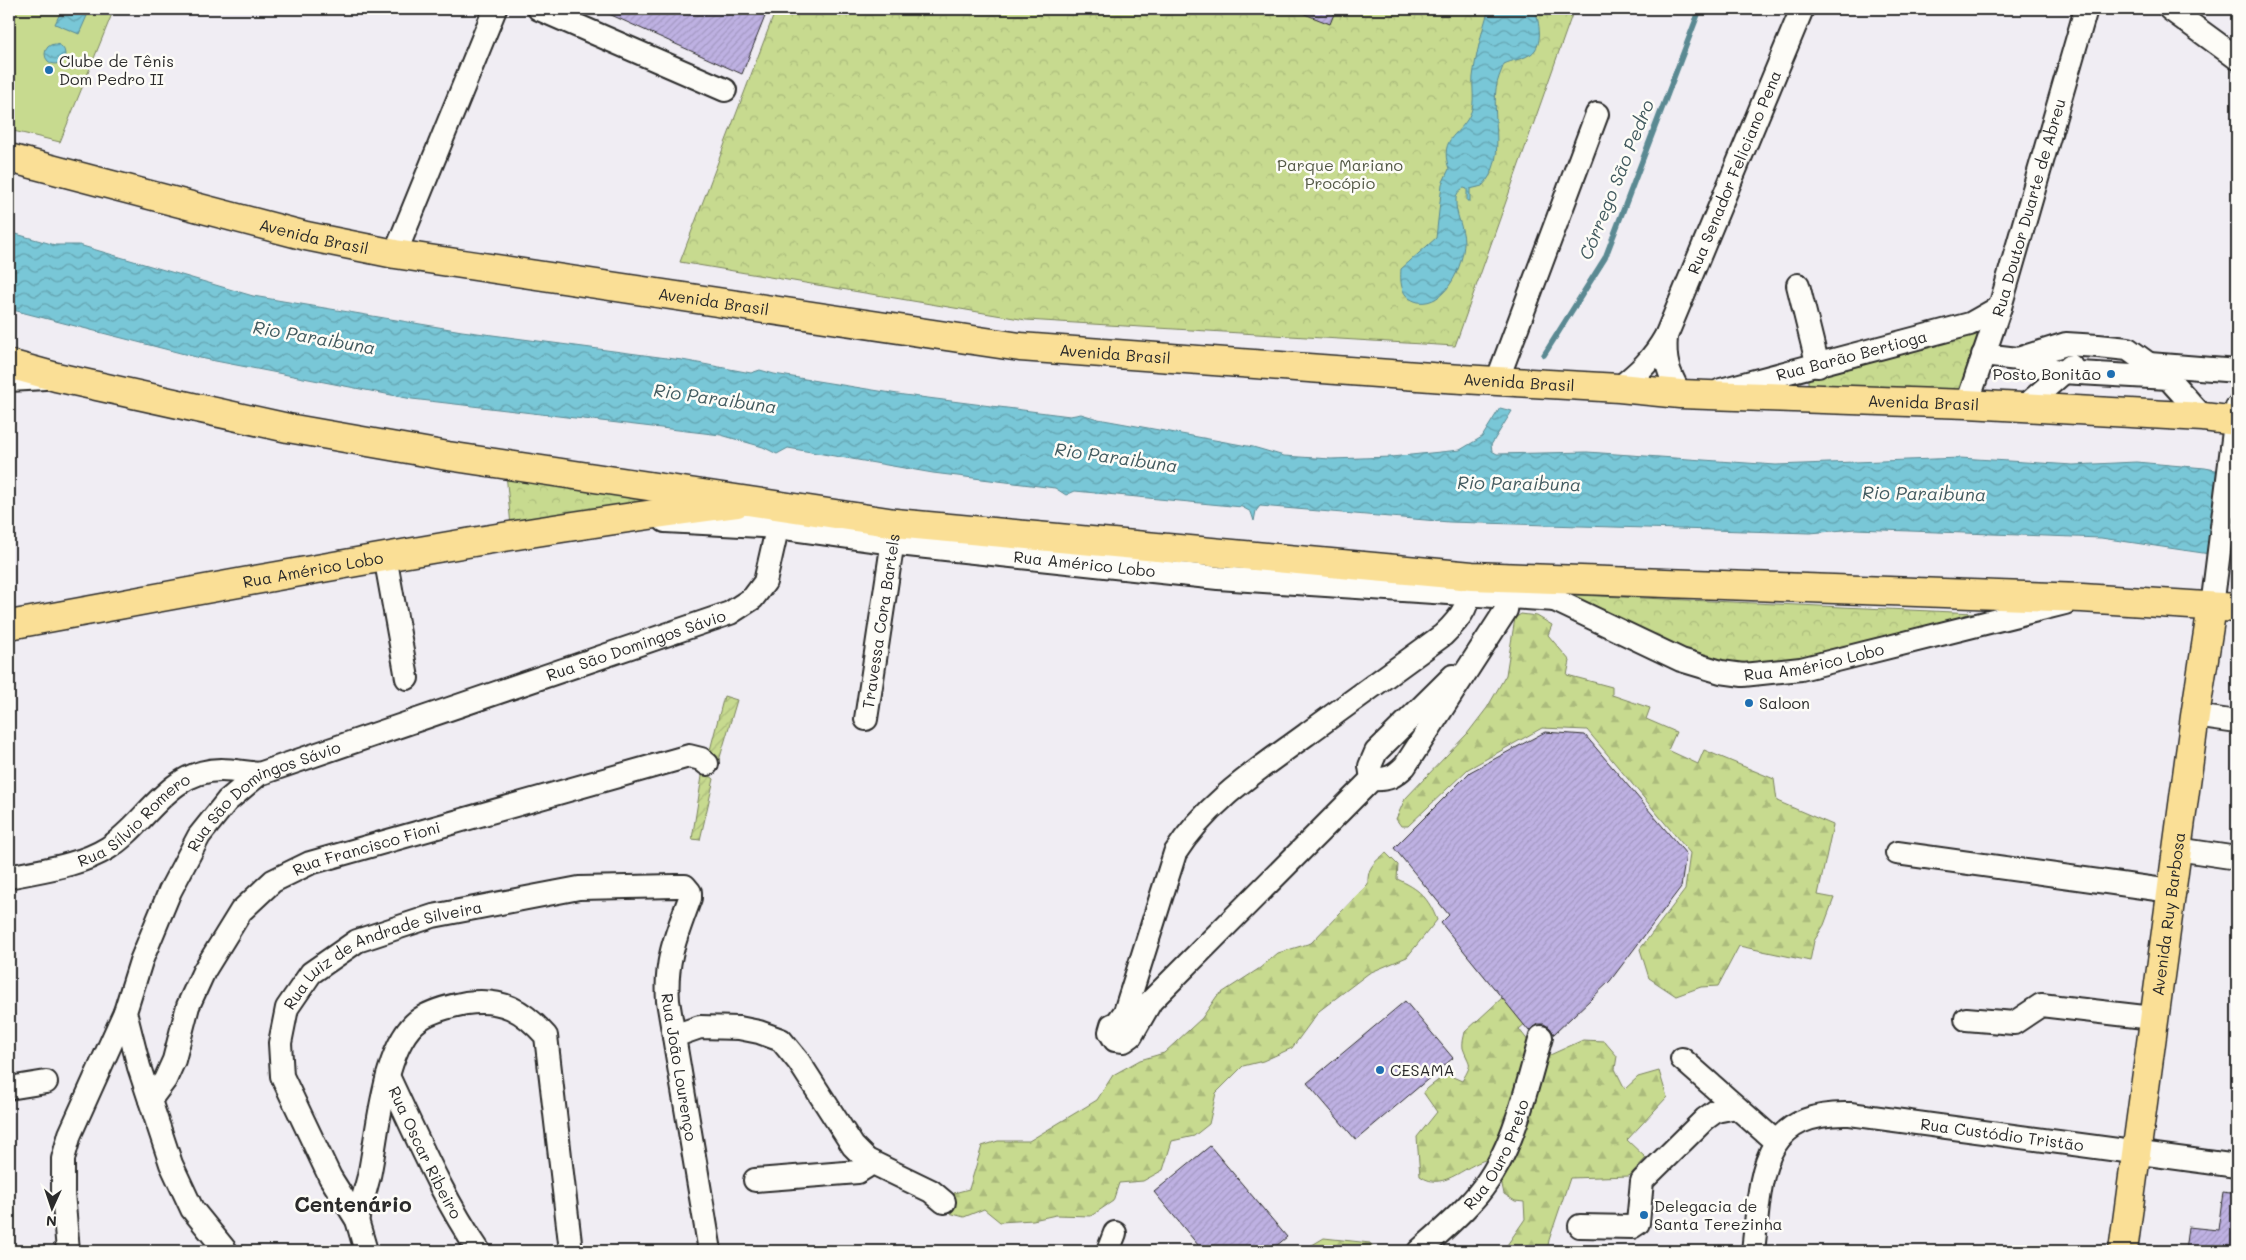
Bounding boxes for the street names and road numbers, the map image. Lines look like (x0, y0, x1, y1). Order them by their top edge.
street label: Rua Senador Feliciano Pena (1682, 67, 1785, 277)
street label: Rua Doutor Duarte de Abreu (1987, 96, 2070, 319)
street label: Avenida Brasil (257, 213, 371, 258)
street label: Avenida Brasil (657, 282, 770, 320)
street label: Rua Barão Bertioga (1774, 325, 1929, 385)
street label: Avenida Brasil (1059, 339, 1171, 368)
street label: Avenida Brasil (1463, 368, 1575, 395)
street label: Avenida Brasil (1867, 390, 1980, 415)
street label: Travessa Cora Bartels (857, 532, 904, 710)
street label: Rua Américo Lobo (1013, 545, 1157, 581)
street label: Rua Américo Lobo (241, 546, 385, 592)
street label: Rua São Domingos Sávio (543, 604, 728, 685)
street label: Rua Américo Lobo (1743, 638, 1886, 685)
street label: Rua São Domingos Sávio (182, 736, 343, 855)
street label: Rua Sílvio Romero (74, 768, 193, 871)
street label: Rua Francisco Fioni (289, 816, 443, 880)
street label: Avenida Ruy Barbosa (2146, 831, 2189, 997)
street label: Rua Luiz de Andrade Silveira (278, 896, 484, 1013)
street label: Rua João Lourenço (658, 993, 702, 1142)
street label: Rua Oscar Ribeiro (384, 1083, 467, 1222)
street label: Rua Ouro Preto (1458, 1097, 1533, 1214)
street label: Rua Custódio Tristão (1919, 1113, 2085, 1155)

